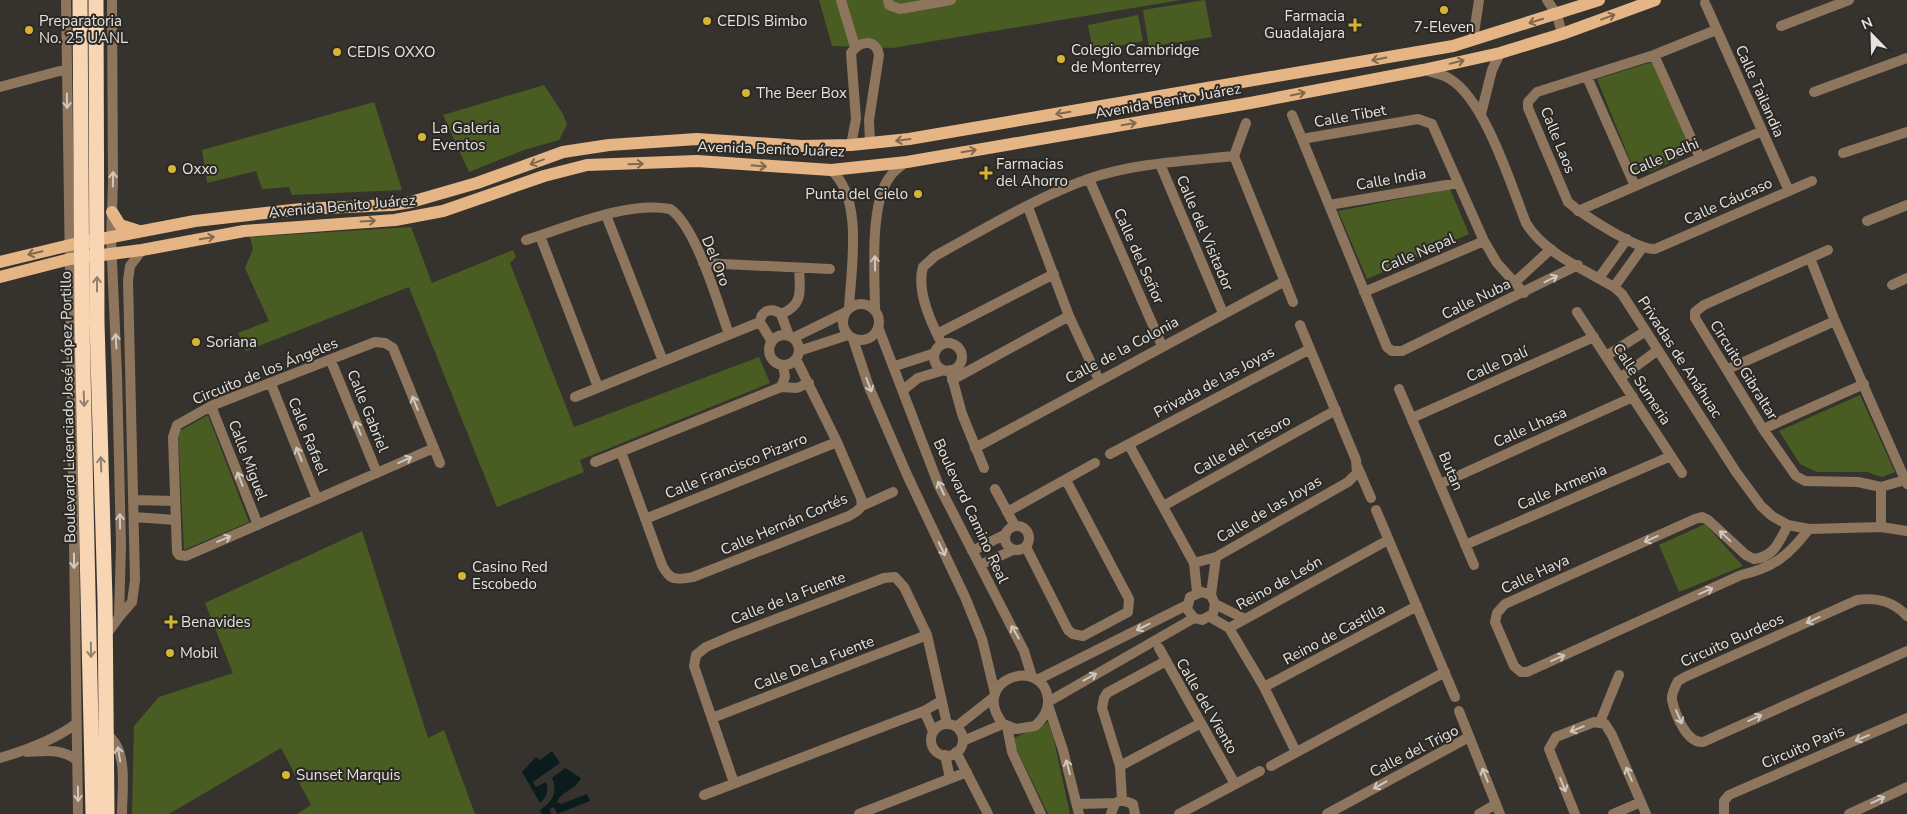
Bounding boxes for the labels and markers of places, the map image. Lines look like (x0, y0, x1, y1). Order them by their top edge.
marker: 7-Eleven (1438, 4, 1450, 16)
place label: Farmacia Guadalajara (1264, 6, 1345, 43)
place label: Preparatoria No. 25 UANL (39, 11, 128, 48)
place label: CEDIS Bimbo (717, 11, 807, 31)
marker: CEDIS Bimbo (701, 15, 713, 27)
place label: 7-Eleven (1414, 17, 1474, 37)
marker: Farmacia Guadalajara (1349, 19, 1361, 31)
marker: Preparatoria No. 25 UANL (23, 24, 35, 36)
place label: Colegio Cambridge de Monterrey (1071, 40, 1199, 77)
place label: CEDIS OXXO (347, 42, 436, 62)
marker: CEDIS OXXO (331, 46, 343, 58)
marker: Colegio Cambridge de Monterrey (1055, 53, 1067, 65)
place label: The Beer Box (756, 83, 847, 103)
marker: The Beer Box (740, 87, 752, 99)
place label: La Galeria Eventos (432, 118, 500, 155)
marker: La Galeria Eventos (416, 131, 428, 143)
place label: Farmacias del Ahorro (996, 154, 1068, 191)
place label: Oxxo (182, 159, 217, 179)
marker: Oxxo (166, 163, 178, 175)
marker: Farmacias del Ahorro (980, 167, 992, 179)
place label: Punta del Cielo (805, 184, 908, 204)
marker: Punta del Cielo (912, 188, 924, 200)
place label: Soriana (206, 332, 257, 352)
marker: Soriana (190, 336, 202, 348)
place label: Casino Red Escobedo (472, 557, 548, 594)
marker: Casino Red Escobedo (456, 570, 468, 582)
place label: Benavides (181, 612, 251, 632)
marker: Benavides (165, 616, 177, 628)
place label: Mobil (180, 643, 218, 663)
marker: Mobil (164, 647, 176, 659)
place label: Sunset Marquis (296, 765, 400, 785)
marker: Sunset Marquis (280, 769, 292, 781)

